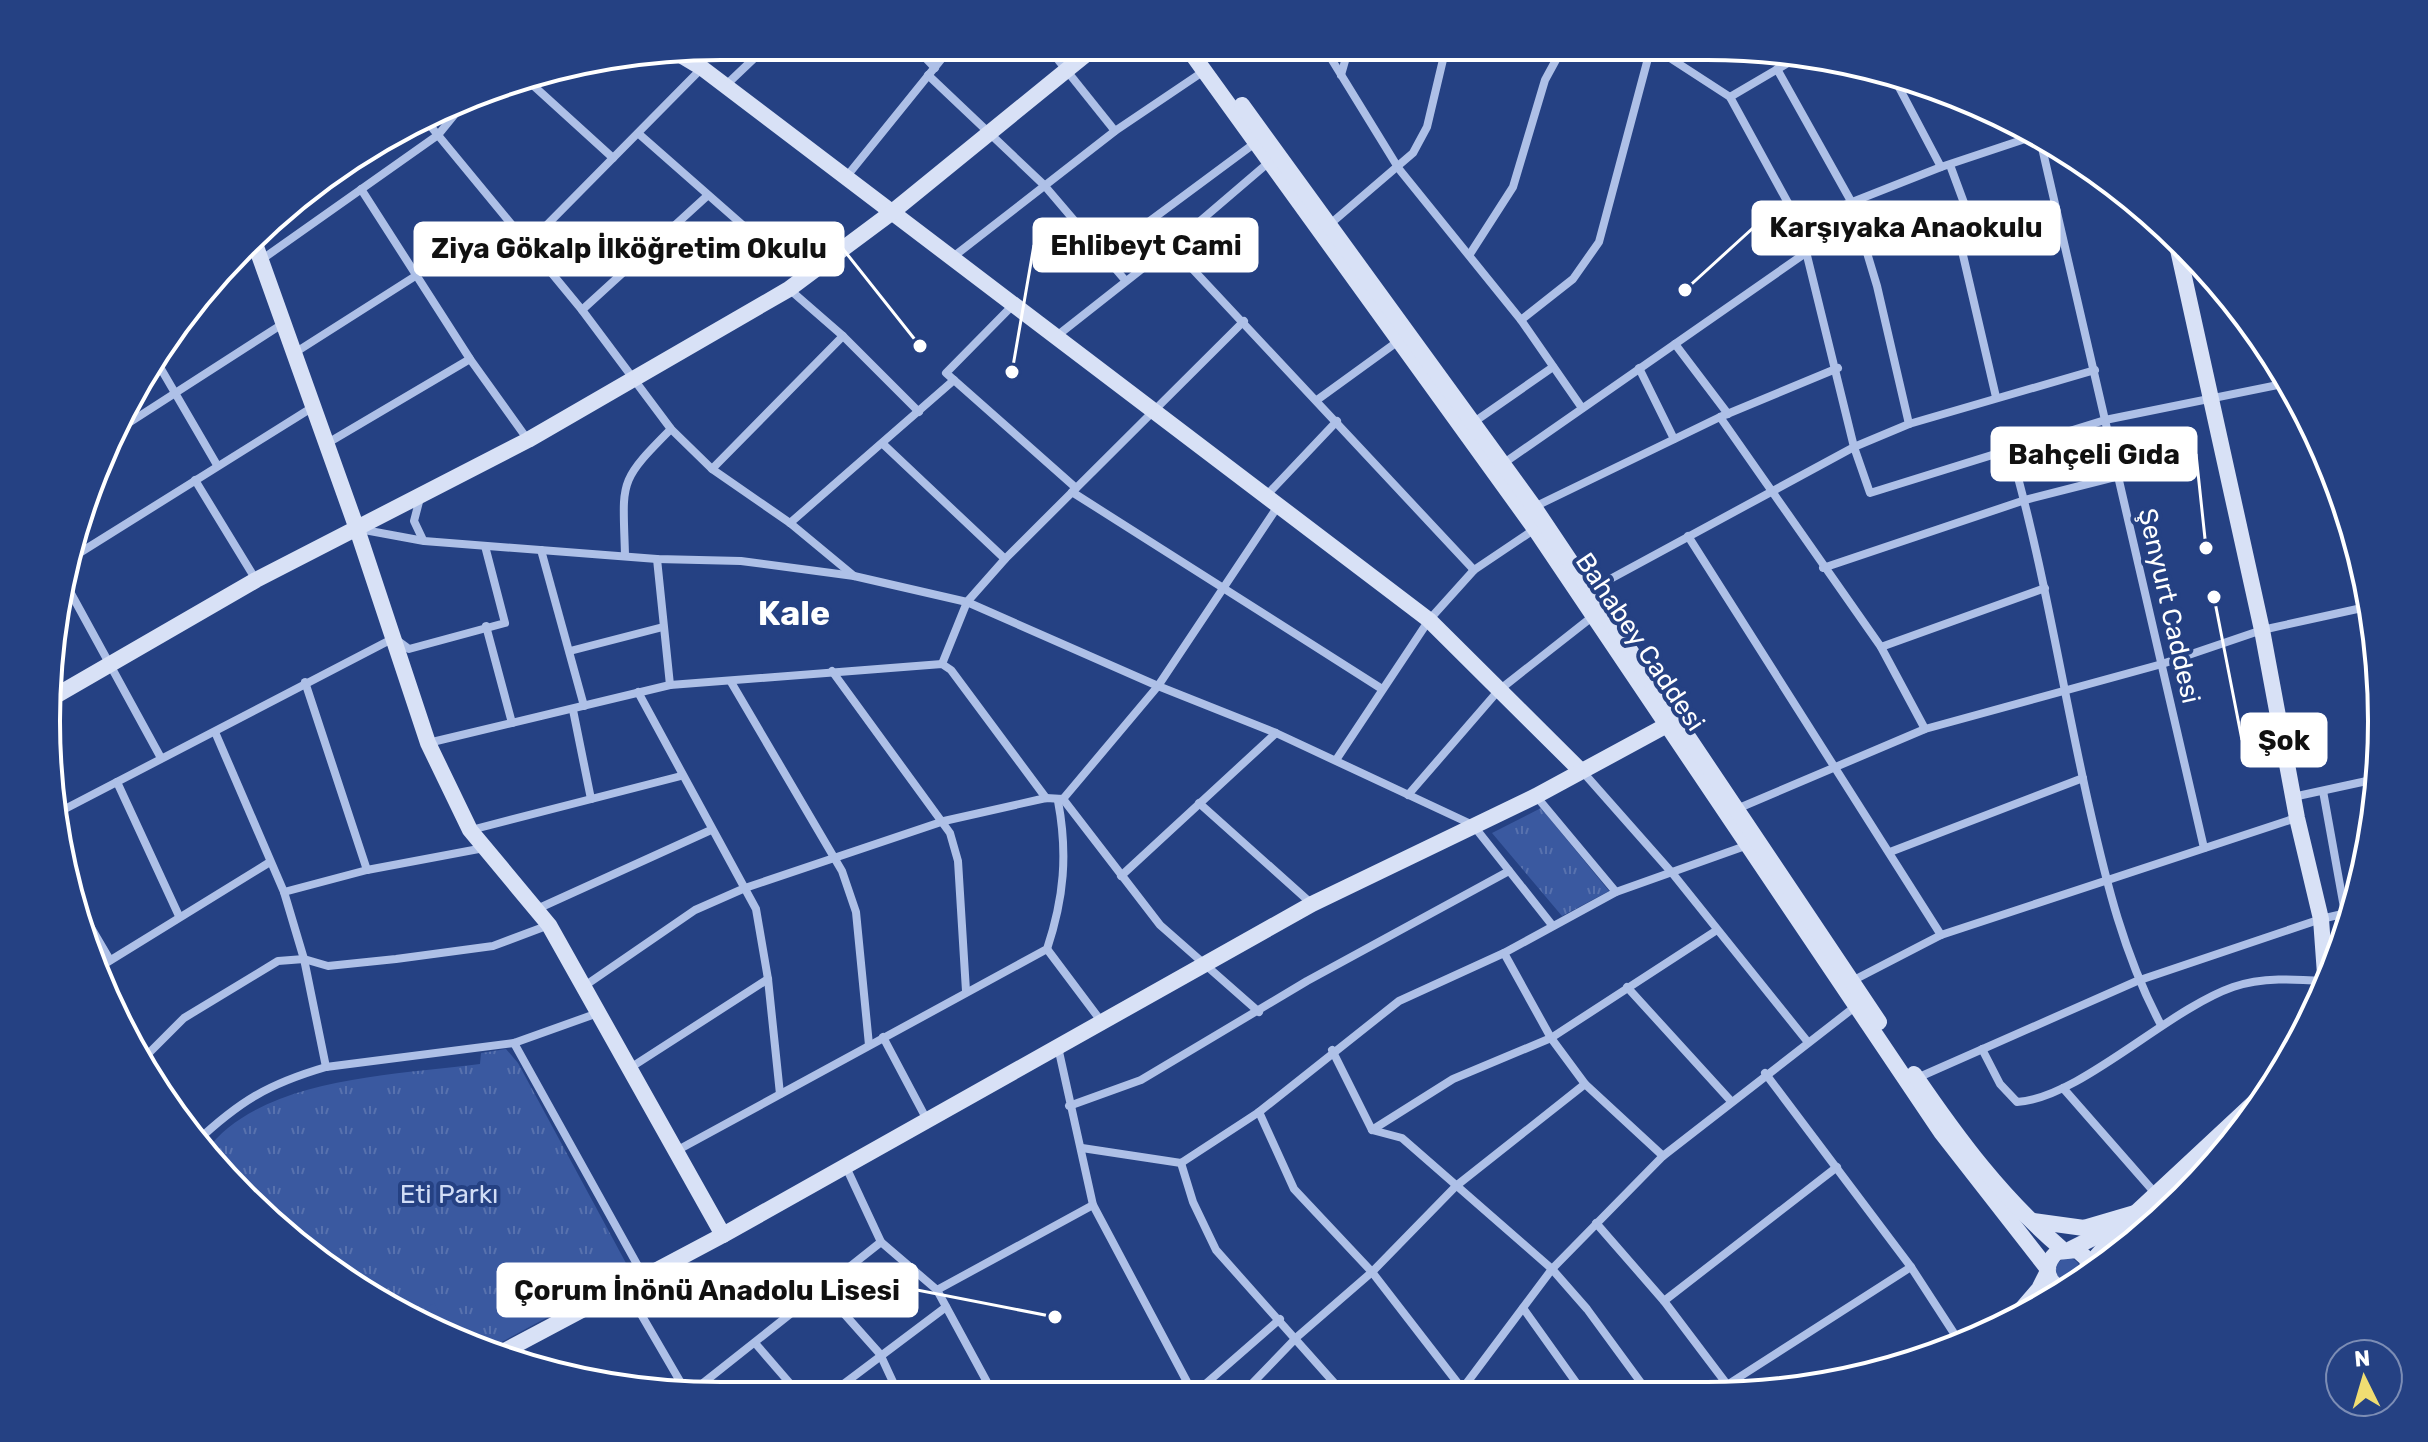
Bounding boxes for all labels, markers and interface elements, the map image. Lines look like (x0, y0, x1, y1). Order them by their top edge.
callout: Karşıyaka Anaokulu (1753, 202, 2059, 254)
text: Karşıyaka Anaokulu (1769, 211, 2043, 244)
callout: Ehlibeyt Cami (1034, 219, 1257, 271)
callout: Ziya Gökalp İlköğretim Okulu (415, 223, 843, 275)
text: Ehlibeyt Cami (1050, 229, 1242, 262)
text: Ziya Gökalp İlköğretim Okulu (431, 232, 827, 265)
callout: Bahçeli Gıda (1992, 428, 2196, 480)
text: Bahçeli Gıda (2008, 438, 2180, 471)
street label: Şenyurt Caddesi (2131, 505, 2207, 707)
street label: Bahabey Caddesi (1569, 547, 1711, 737)
district label: Kale (758, 593, 830, 634)
callout: Şok (2242, 714, 2326, 766)
text: Şok (2258, 724, 2311, 757)
park label: Eti Parkı (400, 1179, 498, 1210)
callout: Çorum İnönü Anadolu Lisesi (498, 1264, 917, 1316)
text: Çorum İnönü Anadolu Lisesi (514, 1274, 900, 1307)
north arrow (2324, 1338, 2404, 1418)
text: N (2353, 1344, 2371, 1373)

